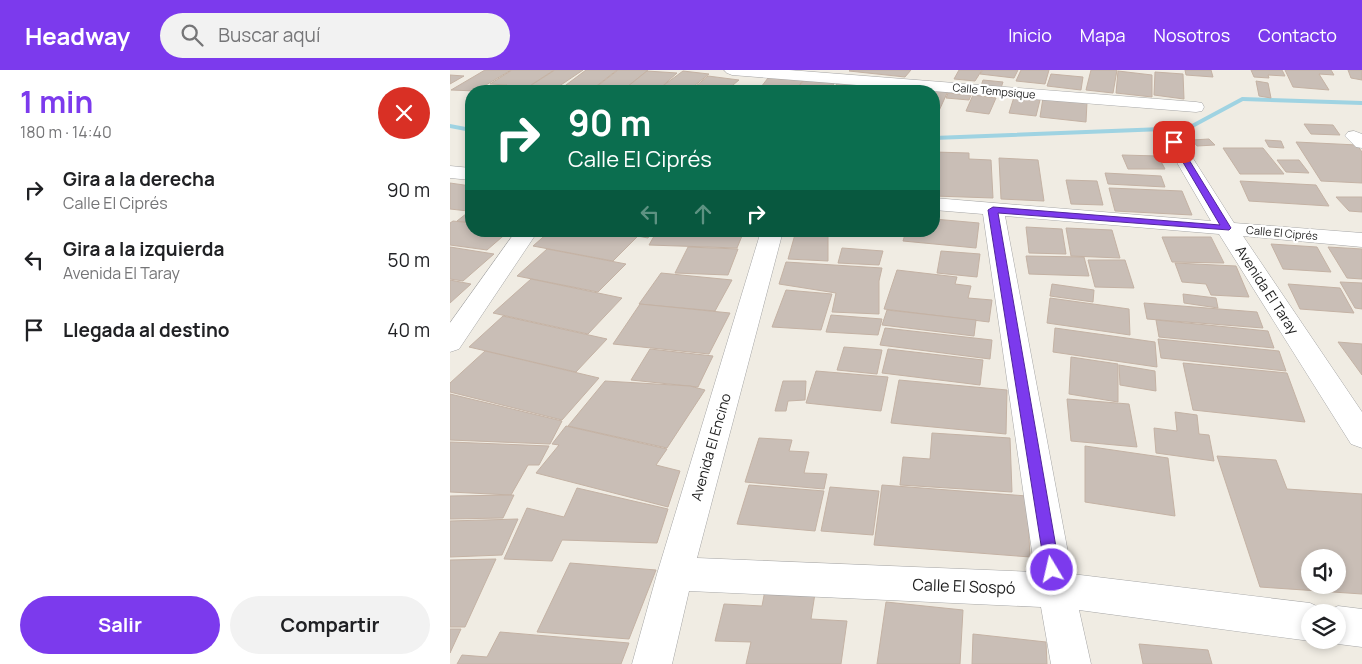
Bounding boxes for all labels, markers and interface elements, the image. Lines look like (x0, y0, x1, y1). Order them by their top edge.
search box (160, 13, 510, 58)
text: Headway (25, 19, 130, 52)
icon: search (178, 21, 206, 49)
text: Buscar aquí (218, 22, 320, 48)
text: Inicio (1008, 23, 1052, 47)
text: Mapa (1080, 23, 1126, 47)
text: Nosotros (1154, 23, 1230, 47)
text: Contacto (1258, 23, 1337, 47)
street label: Calle Tempsique (952, 79, 1037, 102)
text: 1 min (20, 81, 93, 122)
button: close (378, 87, 430, 139)
text: 90 m (568, 99, 651, 147)
icon: right (485, 105, 550, 170)
text: 180 m · 14:40 (20, 121, 112, 143)
pin (1153, 121, 1195, 163)
icon: arrive (1160, 128, 1188, 156)
text: Calle El Ciprés (568, 144, 712, 174)
text: Gira a la derecha (63, 166, 215, 192)
icon: right (20, 176, 48, 204)
text: 90 m (387, 177, 430, 203)
text: Calle El Ciprés (63, 192, 168, 214)
icon: left (636, 200, 664, 228)
icon: ahead (689, 200, 717, 228)
icon: right (742, 200, 770, 228)
street label: Calle El Ciprés (1246, 222, 1319, 243)
text: Gira a la izquierda (63, 236, 224, 262)
street label: Avenida El Taray (1232, 242, 1304, 338)
icon: left (20, 246, 48, 274)
text: 50 m (388, 247, 430, 273)
text: Avenida El Taray (63, 262, 180, 284)
icon: arrive (20, 316, 48, 344)
text: Llegada al destino (63, 317, 230, 343)
text: 40 m (387, 317, 430, 343)
street label: Avenida El Encino (686, 391, 735, 503)
position arrow (1025, 543, 1077, 595)
map controls (1301, 549, 1346, 649)
button: sound (1301, 549, 1346, 594)
street label: Calle El Sospó (912, 573, 1016, 599)
button: Salir (20, 596, 220, 654)
button: Compartir (230, 596, 430, 654)
button: layers (1301, 604, 1346, 649)

